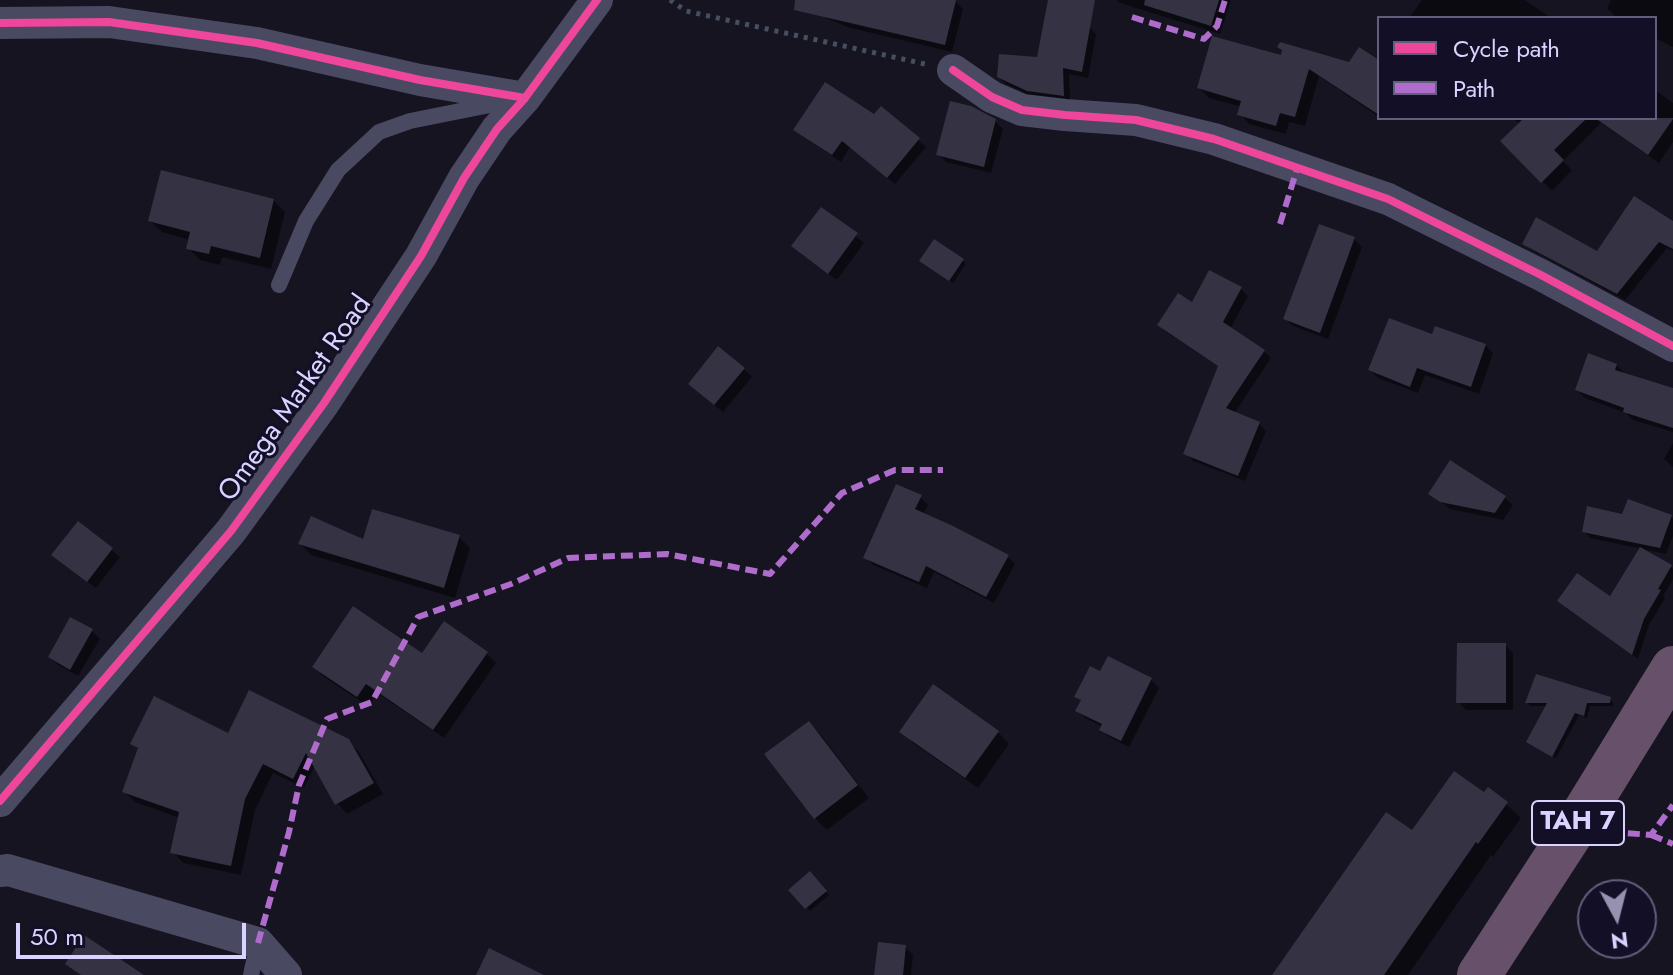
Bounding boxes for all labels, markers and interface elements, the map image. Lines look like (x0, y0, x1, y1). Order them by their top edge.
legend (1377, 16, 1657, 120)
text: Cycle path (1453, 31, 1560, 66)
text: Path (1453, 71, 1495, 106)
street label: Omega Market Road (212, 290, 380, 508)
road number: TAH 7 (1532, 801, 1624, 845)
north arrow (1577, 879, 1657, 959)
scale bar (20, 907, 250, 957)
text: 50 m (30, 919, 84, 954)
text: N (1609, 924, 1630, 958)

